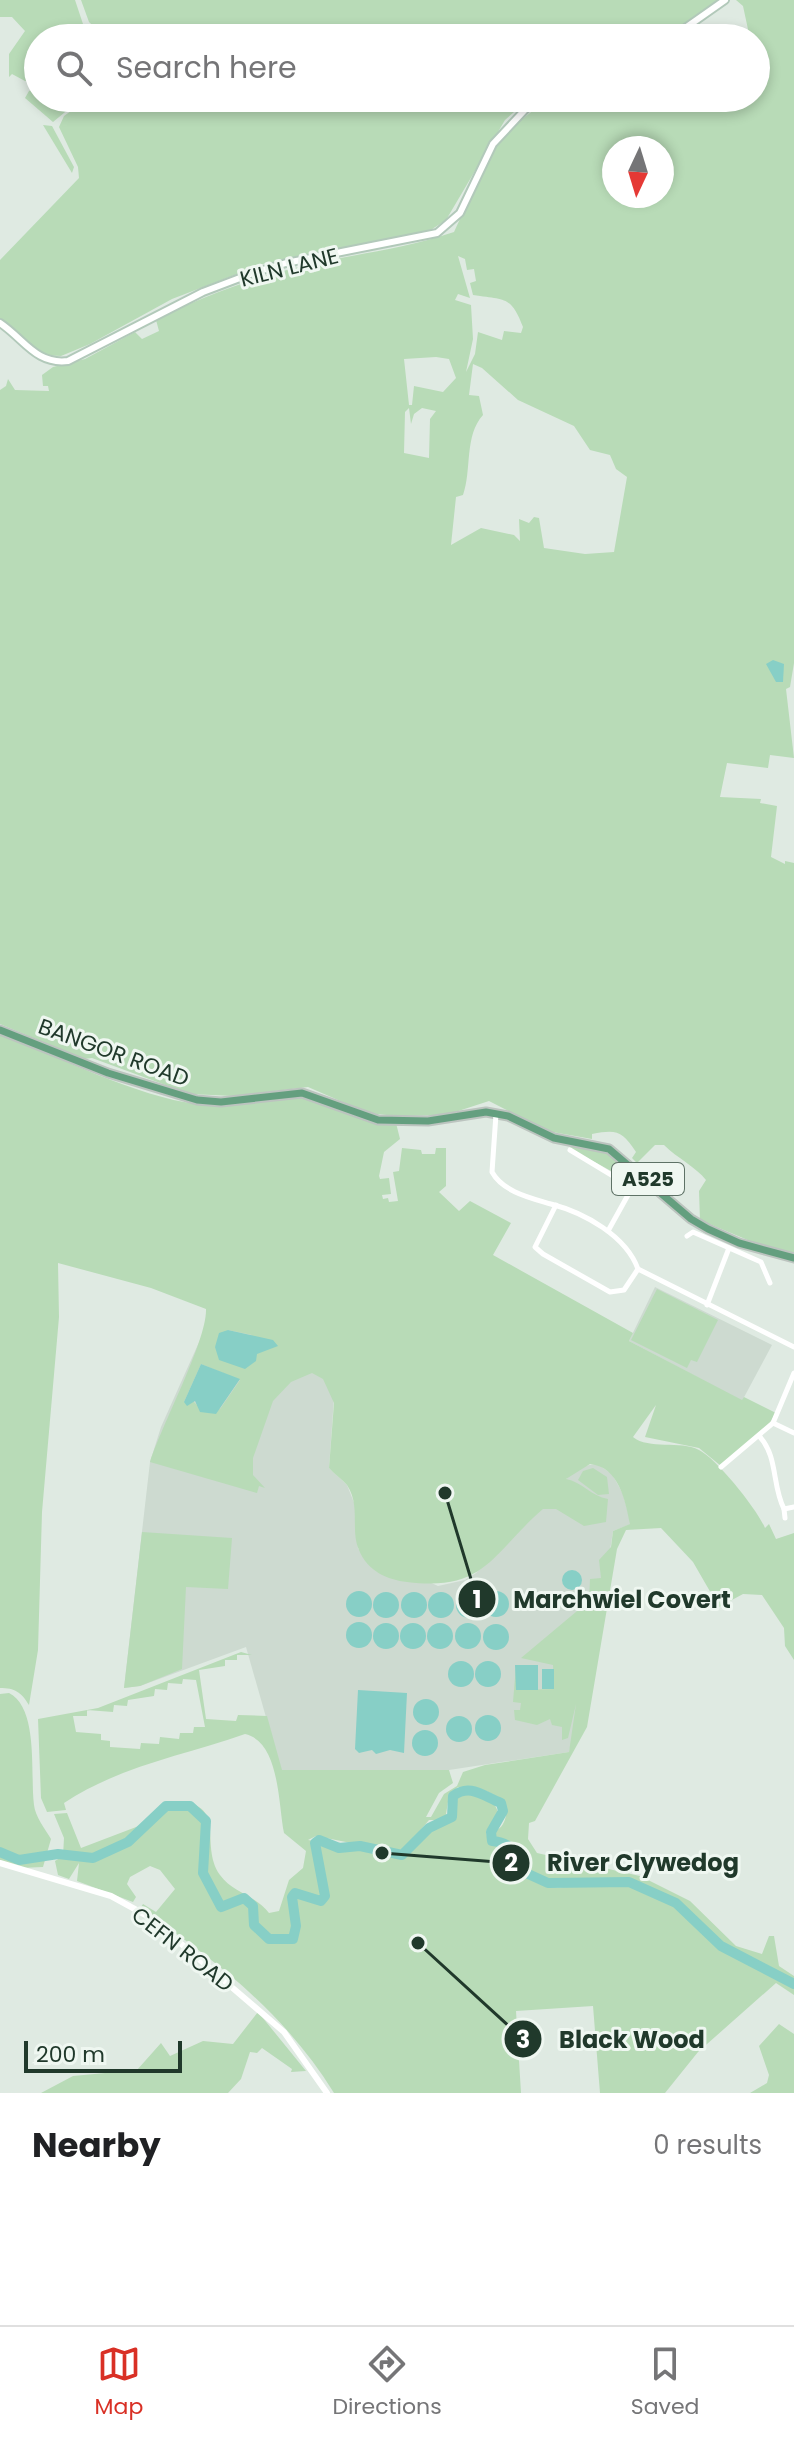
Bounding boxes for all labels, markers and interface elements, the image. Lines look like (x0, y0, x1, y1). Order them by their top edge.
search box (24, 24, 770, 112)
icon: search (52, 46, 96, 90)
text: Search here (116, 46, 297, 89)
north arrow (602, 136, 674, 208)
street label: KILN LANE (237, 240, 342, 295)
street label: BANGOR ROAD (34, 1011, 194, 1094)
road number: A525 (612, 1163, 684, 1195)
callout: Marchwiel Covert (457, 1575, 747, 1623)
text: 1 (472, 1583, 482, 1616)
text: Marchwiel Covert (513, 1583, 731, 1616)
callout: River Clywedog (491, 1839, 755, 1887)
text: 2 (504, 1846, 518, 1879)
text: River Clywedog (547, 1846, 739, 1879)
street label: CEFN ROAD (125, 1900, 240, 1999)
callout: Black Wood (503, 2015, 721, 2063)
text: 3 (516, 2023, 530, 2056)
text: Black Wood (559, 2023, 705, 2056)
scale bar (24, 2037, 182, 2073)
text: 200 m (36, 2039, 105, 2070)
text: Nearby (32, 2121, 161, 2169)
text: 0 results (653, 2127, 762, 2163)
tab: Map (95, 2342, 143, 2423)
tab: Directions (332, 2342, 442, 2423)
tab: Saved (631, 2342, 699, 2423)

